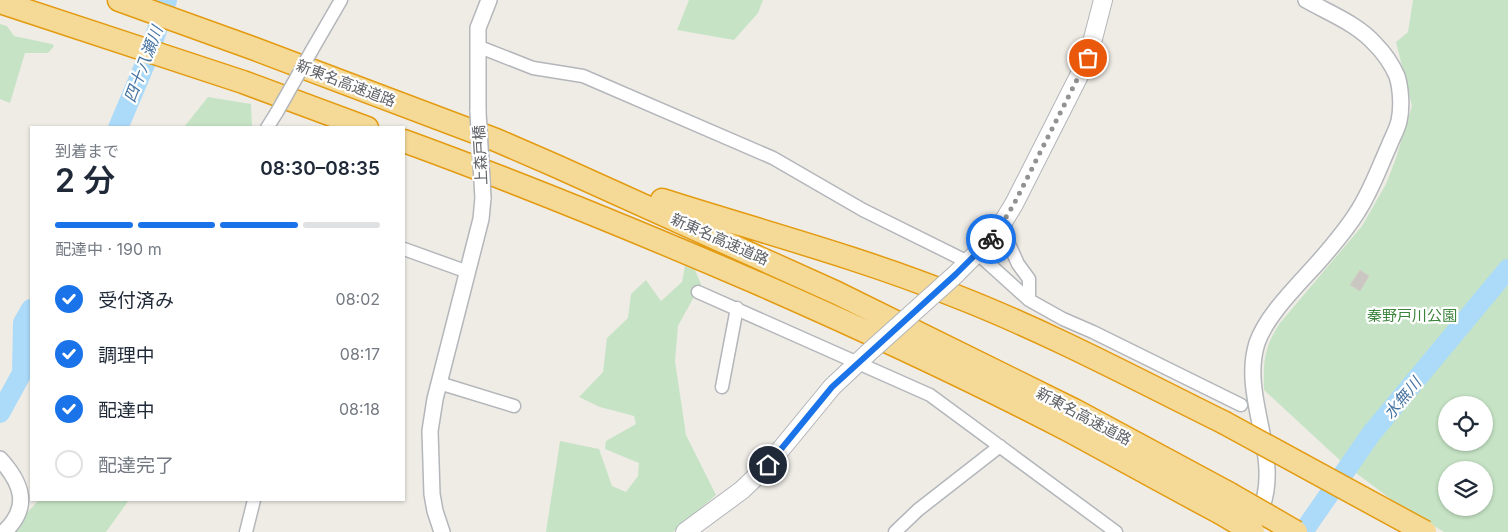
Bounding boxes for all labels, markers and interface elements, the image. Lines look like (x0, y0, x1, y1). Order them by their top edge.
water label: 四十八瀬川 (119, 21, 167, 105)
pin (1067, 37, 1109, 79)
icon: bag (1074, 44, 1102, 72)
street label: 新東名高速道路 (294, 55, 398, 111)
street label: 上森戸橋 (469, 125, 491, 185)
text: 到着まで (55, 141, 119, 161)
text: 08:30–08:35 (260, 157, 380, 180)
text: 2 分 (55, 161, 115, 200)
street label: 新東名高速道路 (668, 209, 772, 269)
courier (966, 214, 1016, 264)
icon: bike (977, 225, 1005, 253)
text: 配達中 · 190 m (55, 239, 162, 259)
icon: check (55, 285, 83, 313)
text: 受付済み (98, 289, 174, 312)
text: 08:02 (336, 289, 380, 309)
park label: 秦野戸川公園 (1367, 306, 1457, 325)
icon: check (55, 340, 83, 368)
text: 調理中 (98, 344, 155, 367)
text: 08:17 (340, 344, 380, 364)
water label: 水無川 (1379, 372, 1426, 423)
street label: 新東名高速道路 (1033, 383, 1135, 449)
icon: check (55, 395, 83, 423)
map controls (1438, 396, 1493, 516)
button: locate (1438, 396, 1493, 451)
text: 配達中 (98, 399, 155, 422)
text: 08:18 (339, 399, 380, 419)
pin (747, 444, 789, 486)
icon: home (754, 451, 782, 479)
text: 配達完了 (98, 454, 174, 477)
button: layers (1438, 461, 1493, 516)

